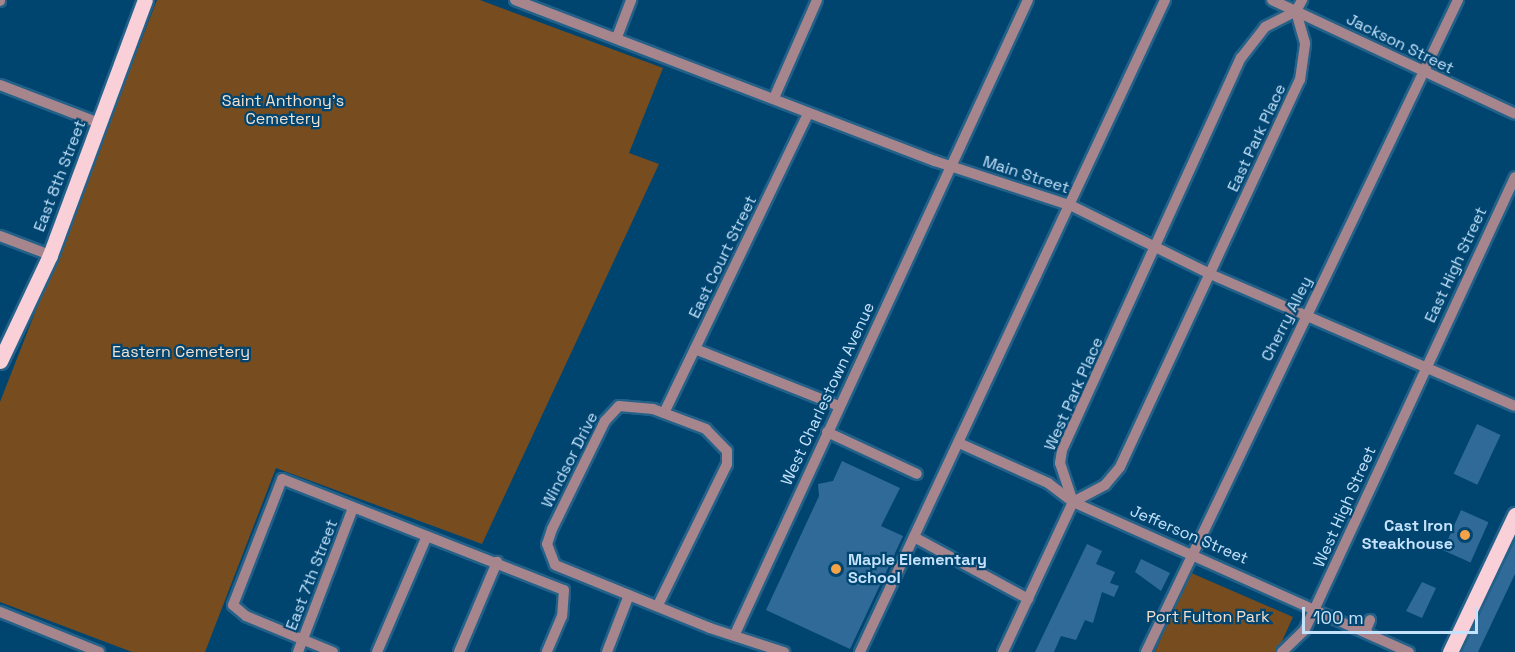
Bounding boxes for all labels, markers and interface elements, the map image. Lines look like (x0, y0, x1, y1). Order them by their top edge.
street label: Jackson Street (1343, 10, 1457, 78)
street label: East Park Place (1224, 81, 1290, 195)
park label: Saint Anthony's Cemetery (222, 91, 344, 129)
street label: East 8th Street (30, 117, 90, 235)
street label: Main Street (980, 152, 1072, 198)
street label: East Court Street (685, 192, 761, 322)
street label: East High Street (1421, 204, 1491, 326)
street label: Cherry Alley (1257, 273, 1317, 365)
street label: West Charlestown Avenue (777, 299, 879, 489)
street label: West Park Place (1040, 334, 1108, 454)
park label: Eastern Cemetery (112, 342, 250, 362)
street label: Windsor Drive (538, 409, 602, 511)
street label: West High Street (1310, 443, 1380, 571)
street label: Jefferson Street (1127, 501, 1251, 569)
place label: Cast Iron Steakhouse (1362, 516, 1453, 554)
street label: East 7th Street (282, 517, 342, 633)
marker: Cast Iron Steakhouse (1458, 528, 1472, 542)
place label: Maple Elementary School (848, 550, 987, 588)
marker: Maple Elementary School (829, 562, 843, 576)
scale bar (1305, 595, 1480, 633)
text: 100 m (1313, 606, 1364, 629)
park label: Port Fulton Park (1146, 607, 1270, 627)

